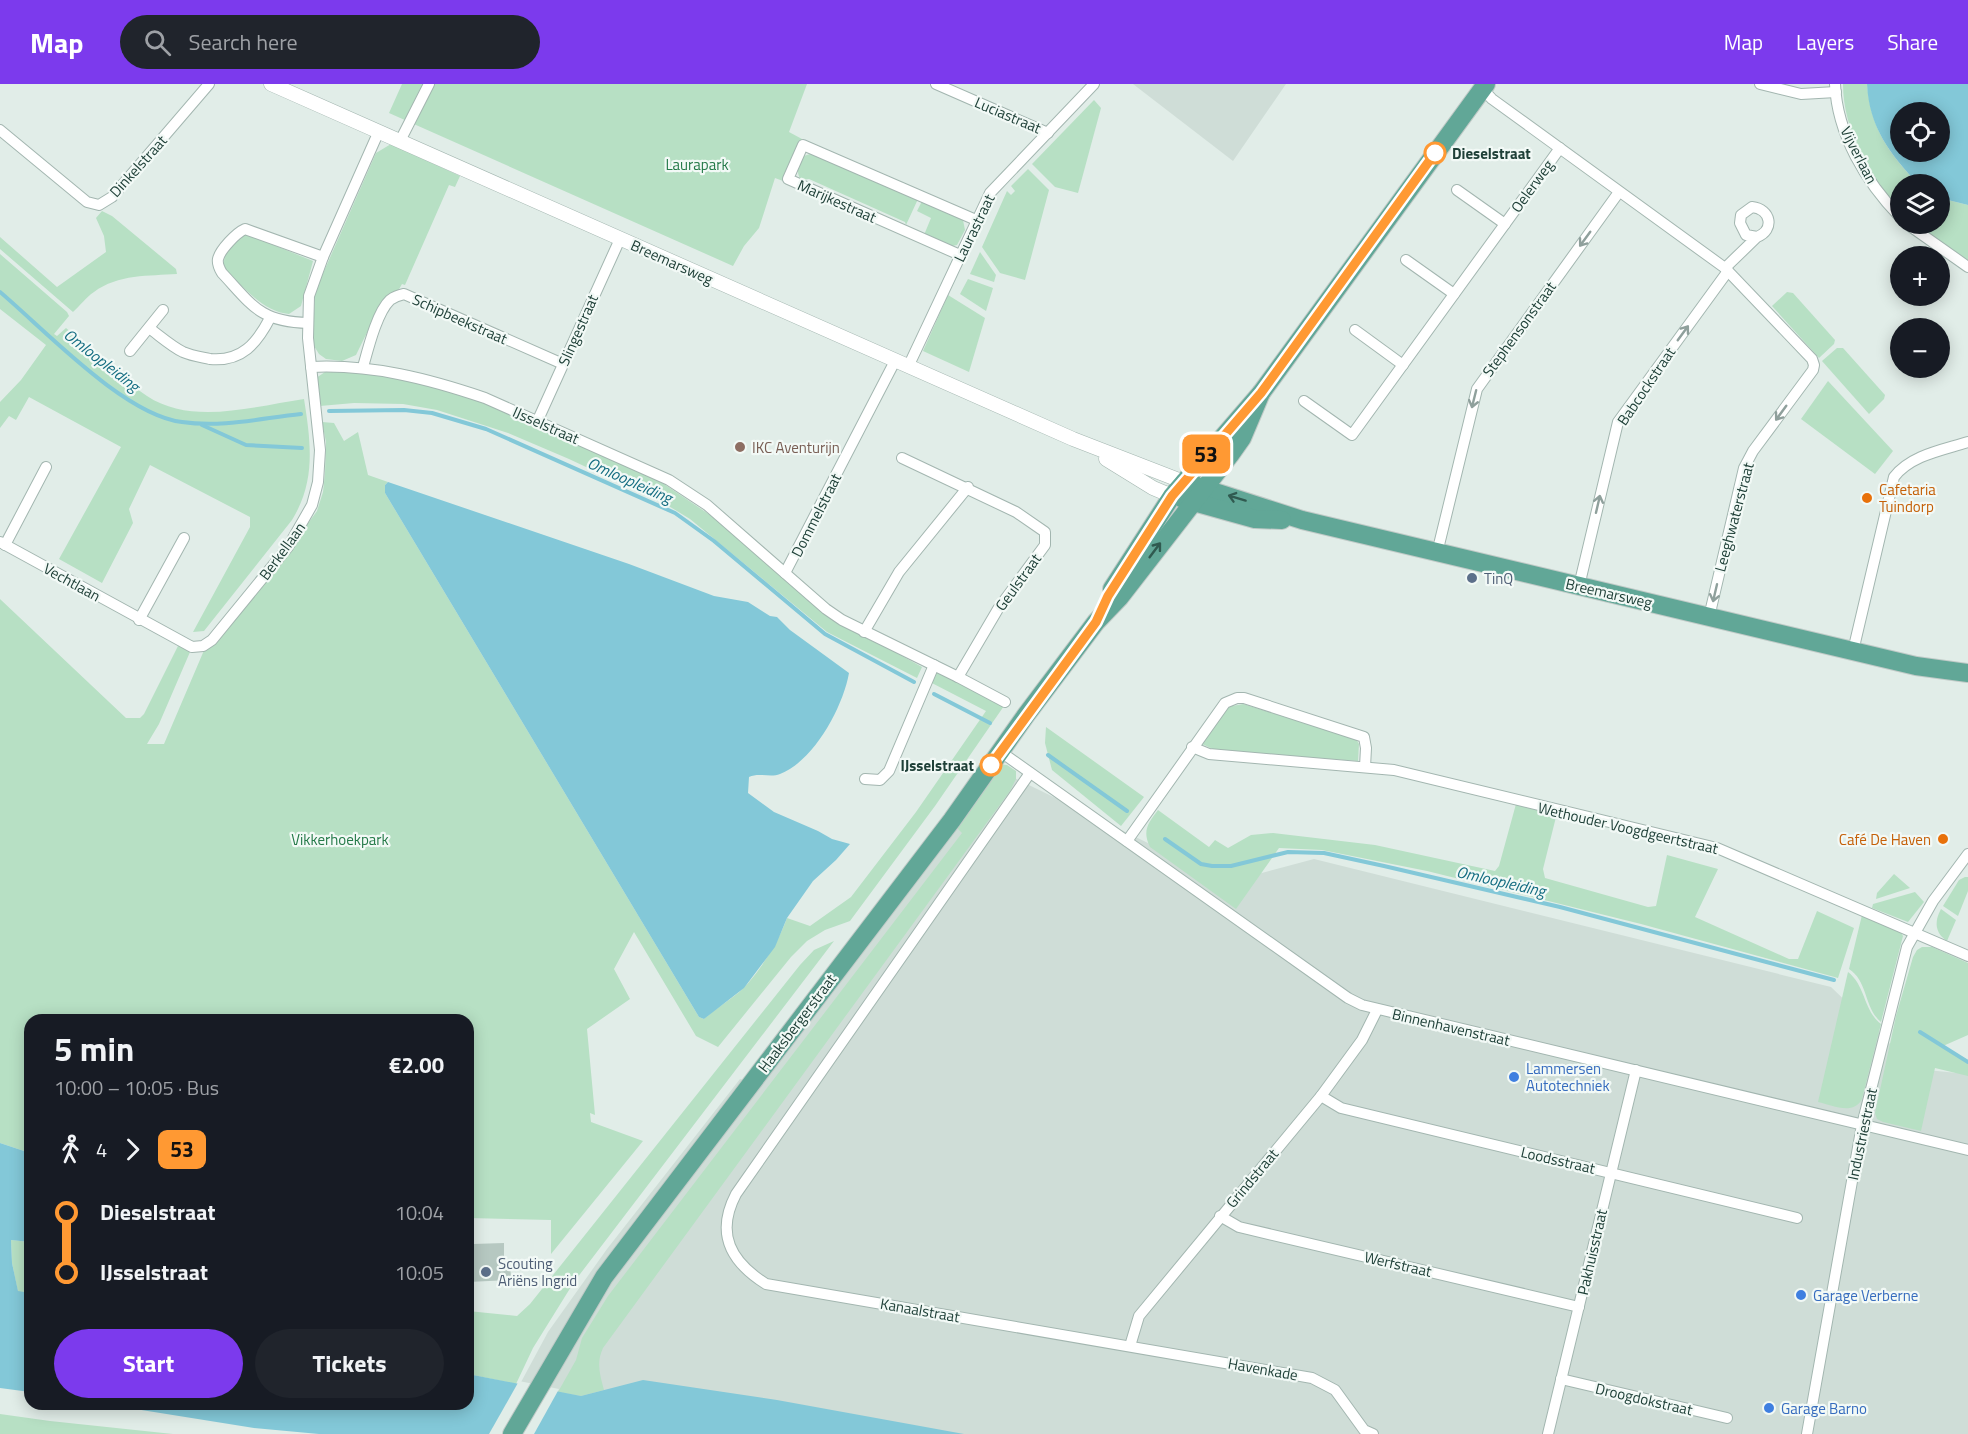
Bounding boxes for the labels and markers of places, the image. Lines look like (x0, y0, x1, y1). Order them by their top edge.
marker: Dieselstraat (1424, 142, 1446, 164)
place label: Dieselstraat (1452, 142, 1531, 165)
place label: IKC Aventurijn (752, 436, 840, 459)
marker: IKC Aventurijn (733, 440, 747, 454)
place label: Cafetaria Tuindorp (1879, 478, 1936, 518)
marker: Cafetaria Tuindorp (1860, 491, 1874, 505)
place label: TinQ (1484, 567, 1513, 590)
marker: TinQ (1465, 571, 1479, 585)
place label: IJsselstraat (900, 754, 975, 777)
marker: IJsselstraat (980, 754, 1002, 776)
place label: Café De Haven (1839, 828, 1931, 851)
marker: Café De Haven (1936, 832, 1950, 846)
place label: Lammersen Autotechniek (1526, 1057, 1610, 1097)
marker: Lammersen Autotechniek (1507, 1070, 1521, 1084)
place label: Scouting Ariëns Ingrid (498, 1252, 577, 1292)
marker: Scouting Ariëns Ingrid (479, 1265, 493, 1279)
place label: Garage Verberne (1813, 1284, 1918, 1307)
marker: Garage Verberne (1794, 1288, 1808, 1302)
place label: Garage Barno (1781, 1397, 1867, 1420)
marker: Garage Barno (1762, 1401, 1776, 1415)

